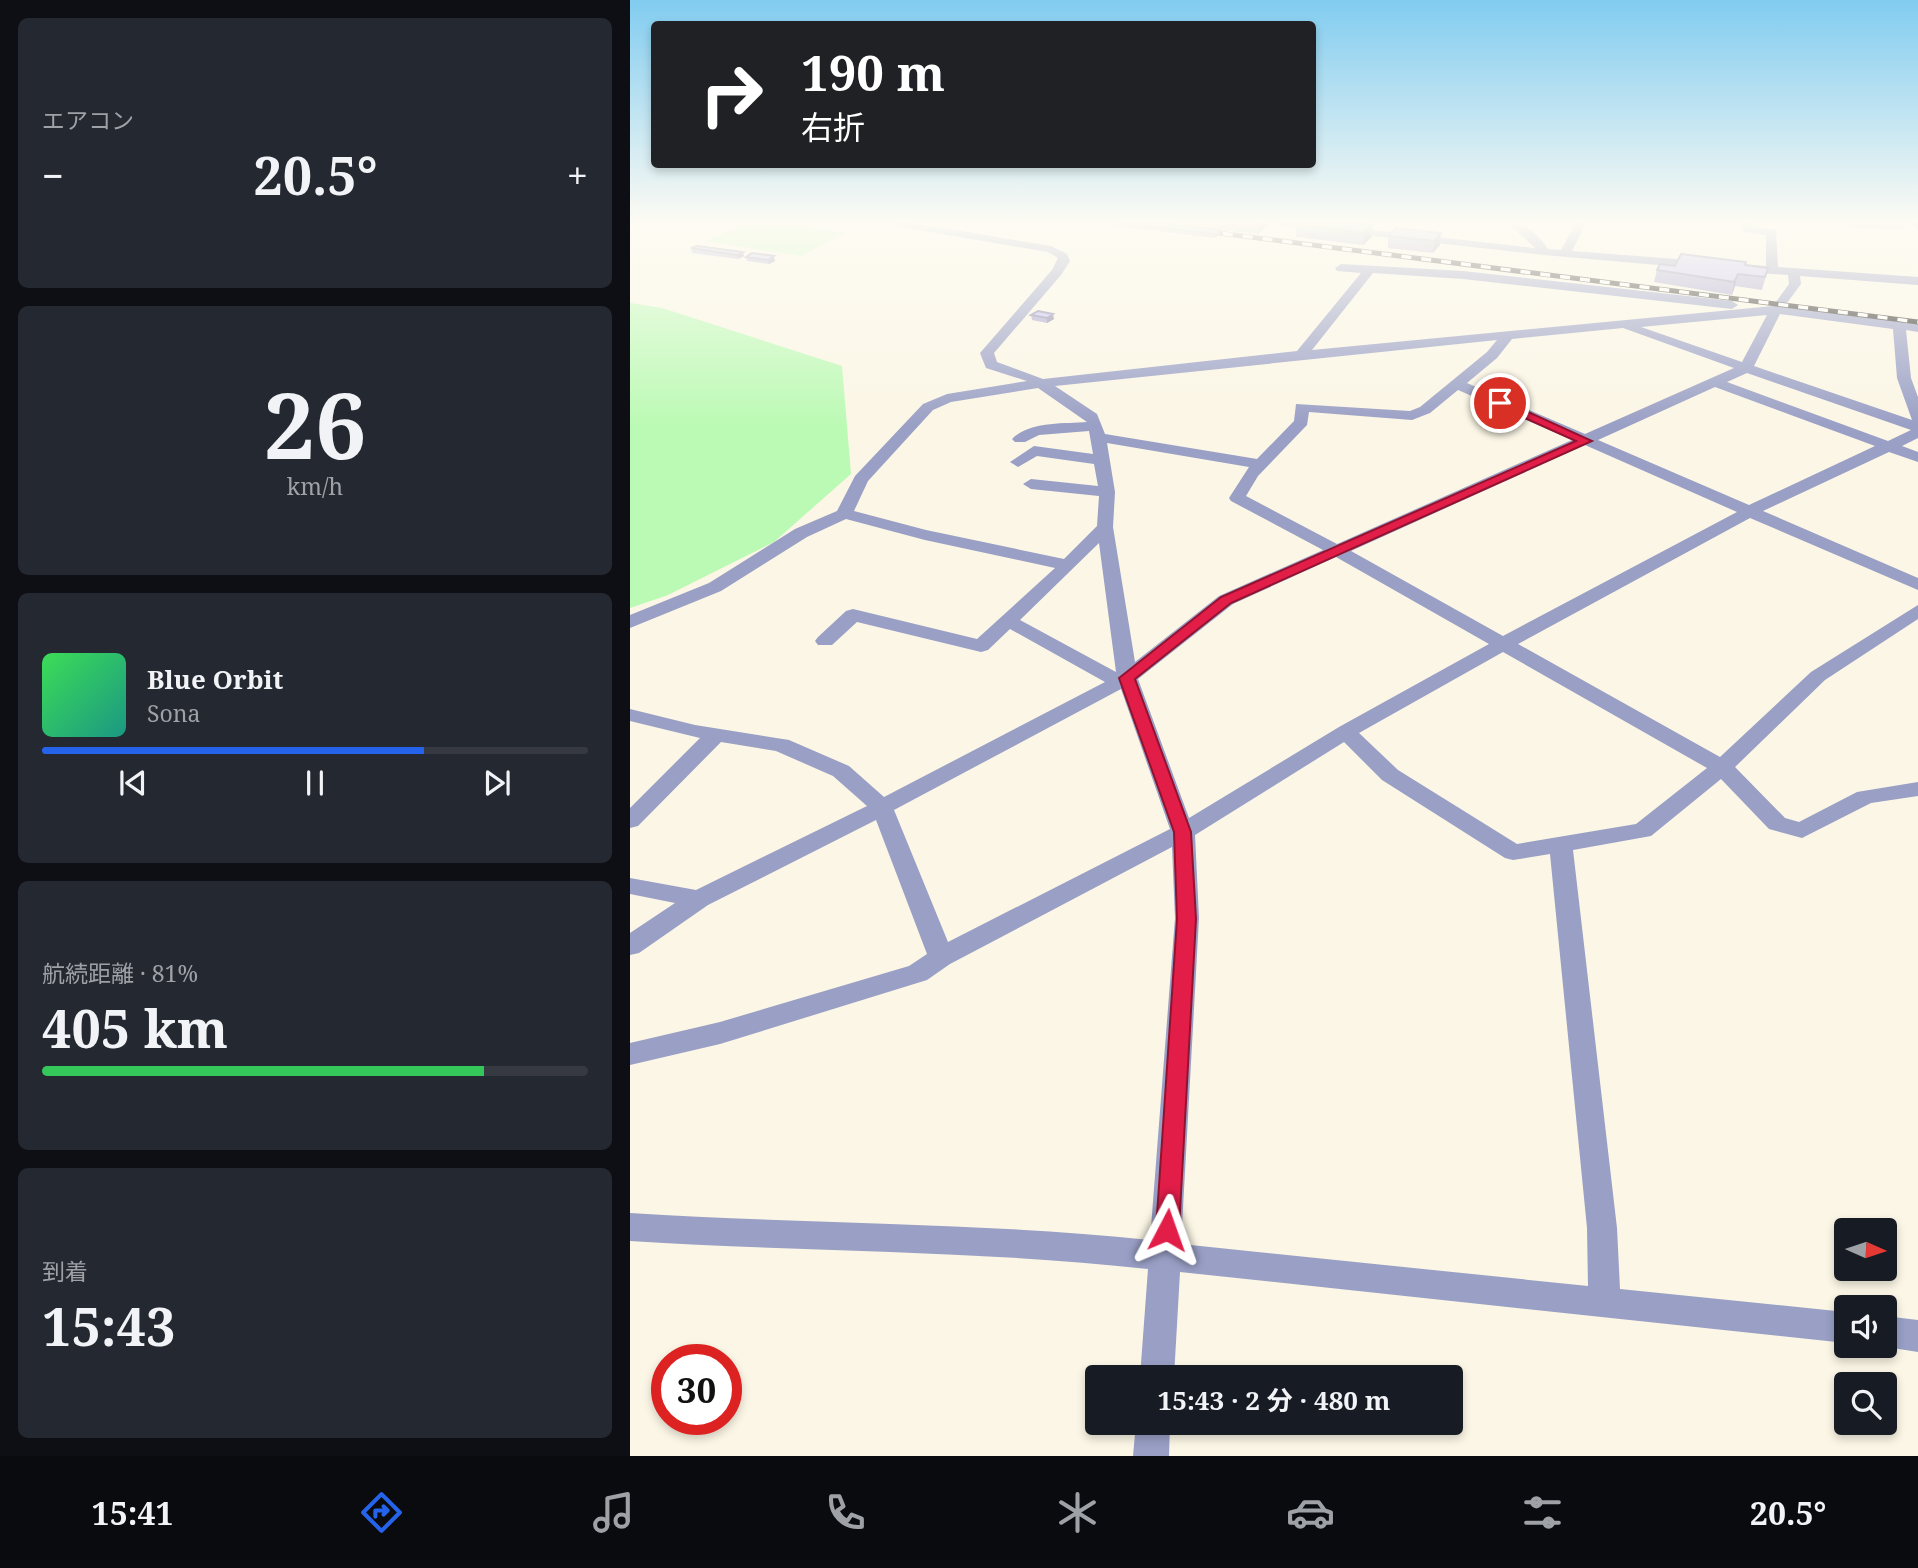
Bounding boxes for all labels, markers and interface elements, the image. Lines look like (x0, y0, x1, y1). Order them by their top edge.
text: 190 m (801, 39, 945, 105)
icon: right (686, 49, 777, 140)
text: エアコン (42, 104, 134, 136)
text: 右折 (801, 105, 865, 148)
text: 20.5° (253, 139, 378, 210)
text: − (42, 149, 64, 201)
text: + (567, 149, 588, 201)
text: 26 (264, 362, 366, 486)
pin (1470, 373, 1530, 433)
icon: arrive (1481, 384, 1519, 422)
text: km/h (287, 470, 343, 502)
text: Blue Orbit (147, 661, 283, 697)
text: Sona (147, 697, 201, 729)
icon: previous (114, 764, 152, 802)
icon: pause (296, 764, 334, 802)
icon: next (478, 764, 516, 802)
text: 航続距離 · 81% (42, 957, 198, 989)
text: 405 km (42, 992, 228, 1063)
position arrow (1130, 1193, 1204, 1267)
north arrow (1834, 1218, 1897, 1281)
map controls (1834, 1218, 1897, 1435)
text: 到着 (42, 1255, 88, 1287)
text: 15:43 (42, 1290, 175, 1361)
button: sound (1834, 1295, 1897, 1358)
speed limit sign: 30 (651, 1344, 742, 1435)
button: search (1834, 1372, 1897, 1435)
text: 15:43 · 2 分 · 480 m (1158, 1382, 1390, 1418)
icon: directions (357, 1488, 406, 1537)
icon: music (589, 1488, 638, 1537)
icon: phone (821, 1488, 870, 1537)
icon: climate (1053, 1488, 1102, 1537)
icon: car (1286, 1488, 1335, 1537)
icon: filters (1518, 1488, 1567, 1537)
text: 15:41 (92, 1491, 174, 1534)
text: 20.5° (1750, 1491, 1826, 1534)

